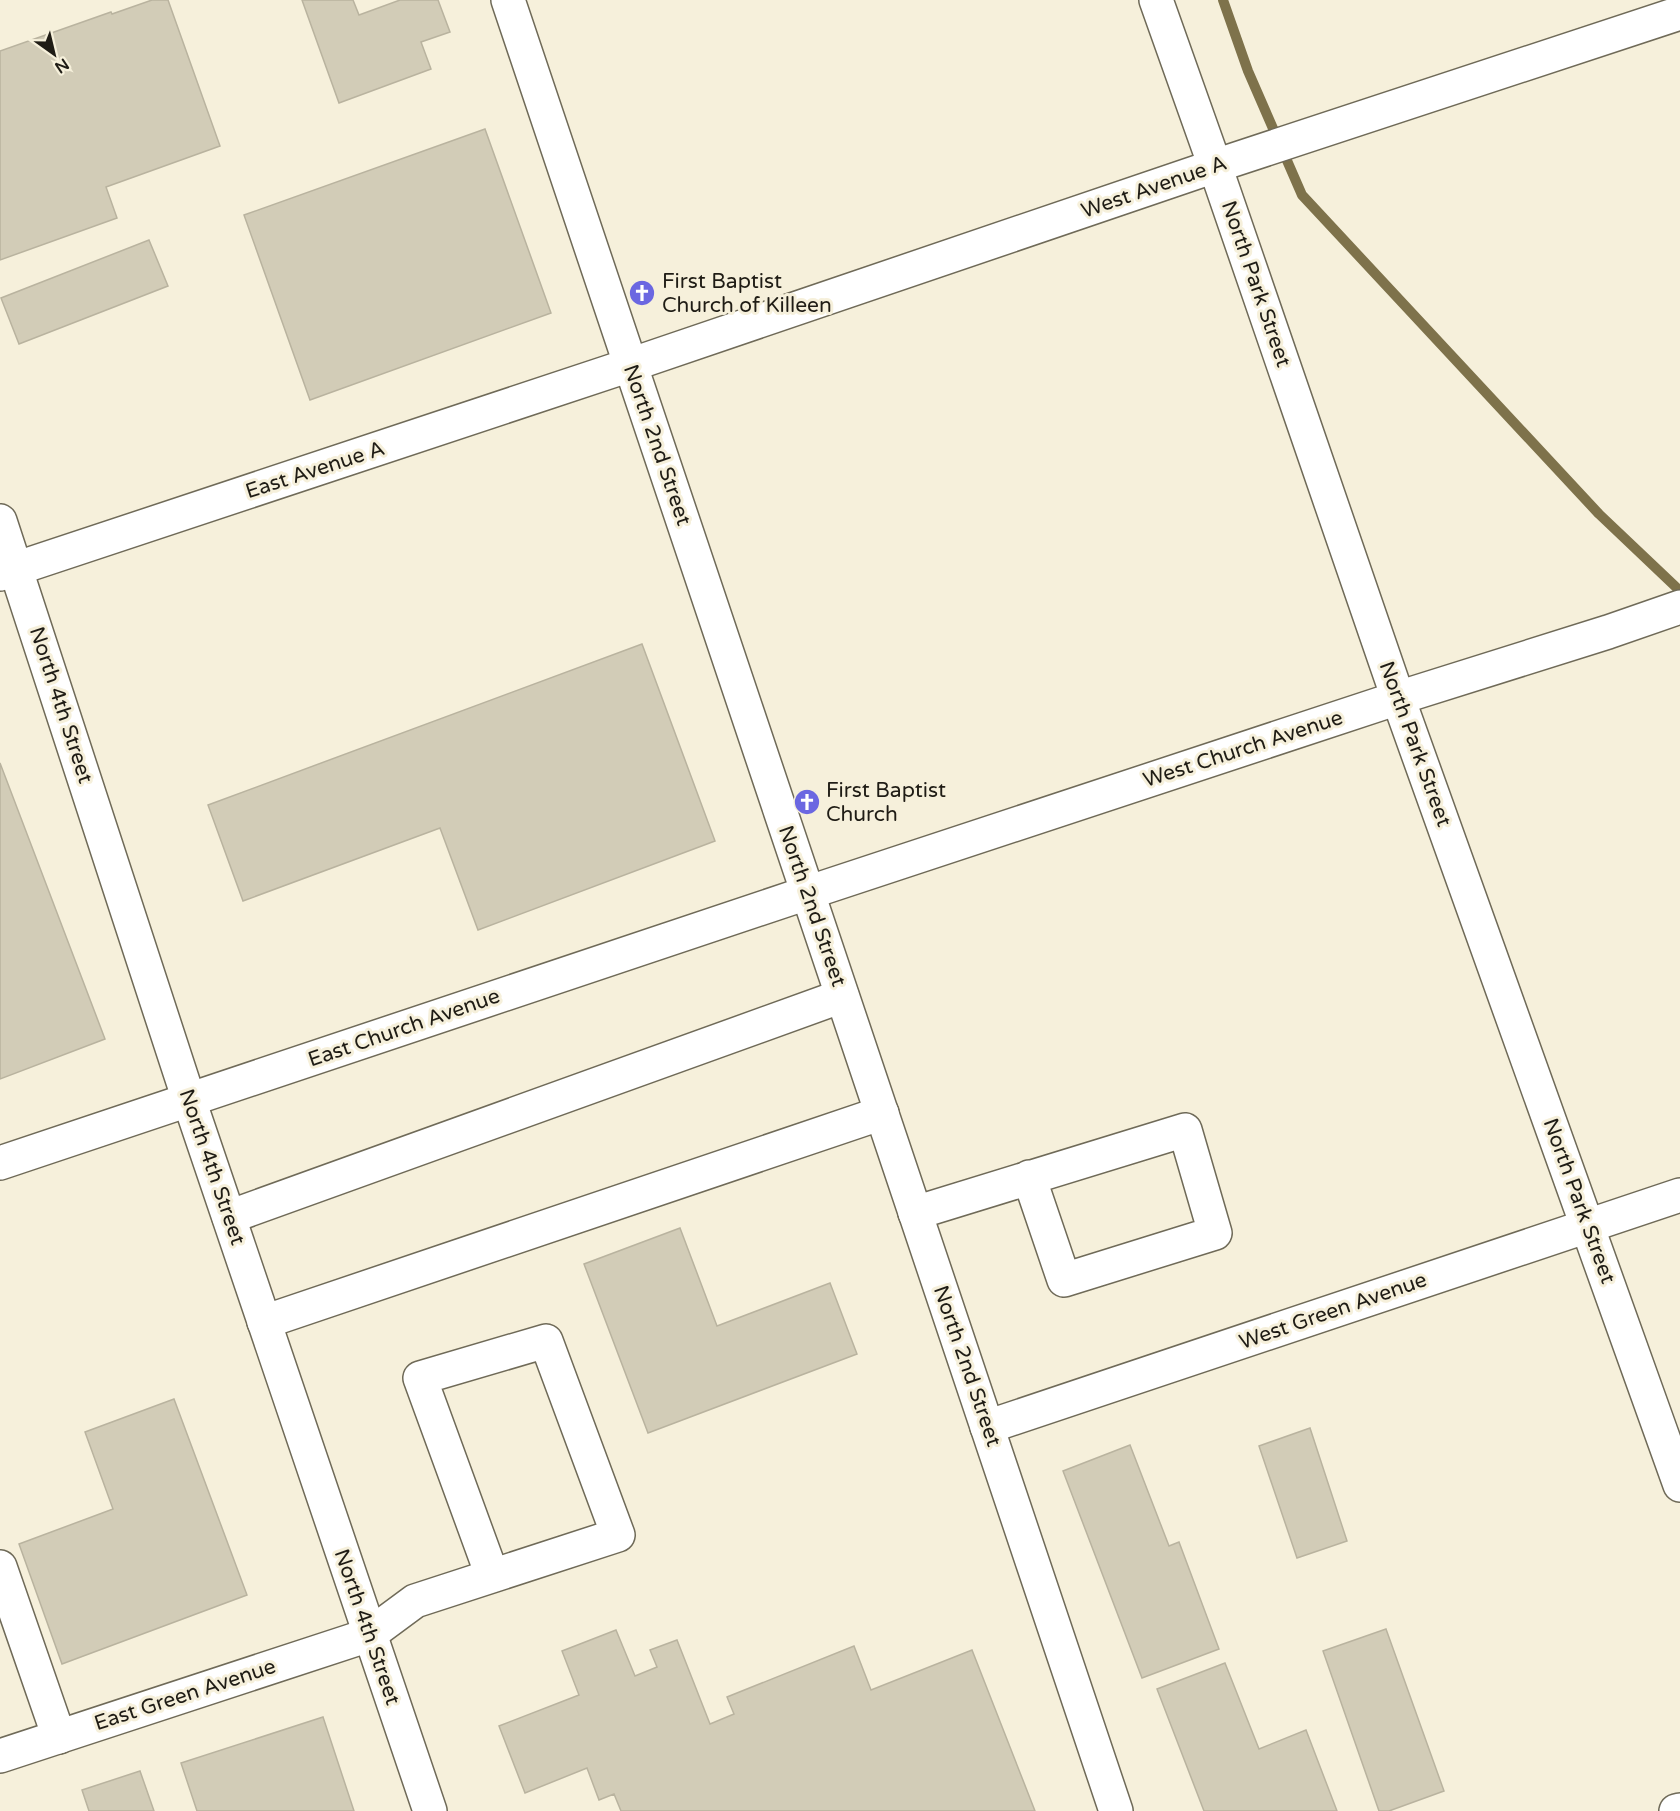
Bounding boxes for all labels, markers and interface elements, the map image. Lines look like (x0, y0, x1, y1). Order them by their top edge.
north arrow (24, 24, 84, 84)
text: N (51, 54, 73, 77)
street label: West Avenue A (1078, 150, 1230, 224)
street label: North Park Street (1216, 198, 1296, 370)
place label: First Baptist Church of Killeen (662, 269, 832, 318)
church icon: First Baptist Church of Killeen (627, 278, 657, 308)
street label: North 2nd Street (618, 361, 696, 529)
street label: East Avenue A (242, 436, 388, 504)
street label: North 4th Street (24, 624, 98, 786)
street label: North Park Street (1374, 658, 1456, 830)
street label: West Church Avenue (1140, 705, 1346, 793)
place label: First Baptist Church (826, 778, 946, 827)
church icon: First Baptist Church (792, 787, 822, 817)
street label: North 2nd Street (773, 822, 851, 990)
street label: East Church Avenue (305, 983, 503, 1073)
street label: North 4th Street (174, 1086, 250, 1248)
street label: North Park Street (1538, 1115, 1620, 1287)
street label: West Green Avenue (1236, 1267, 1430, 1355)
street label: North 2nd Street (928, 1282, 1006, 1450)
street label: North 4th Street (329, 1546, 405, 1708)
street label: East Green Avenue (91, 1654, 279, 1736)

